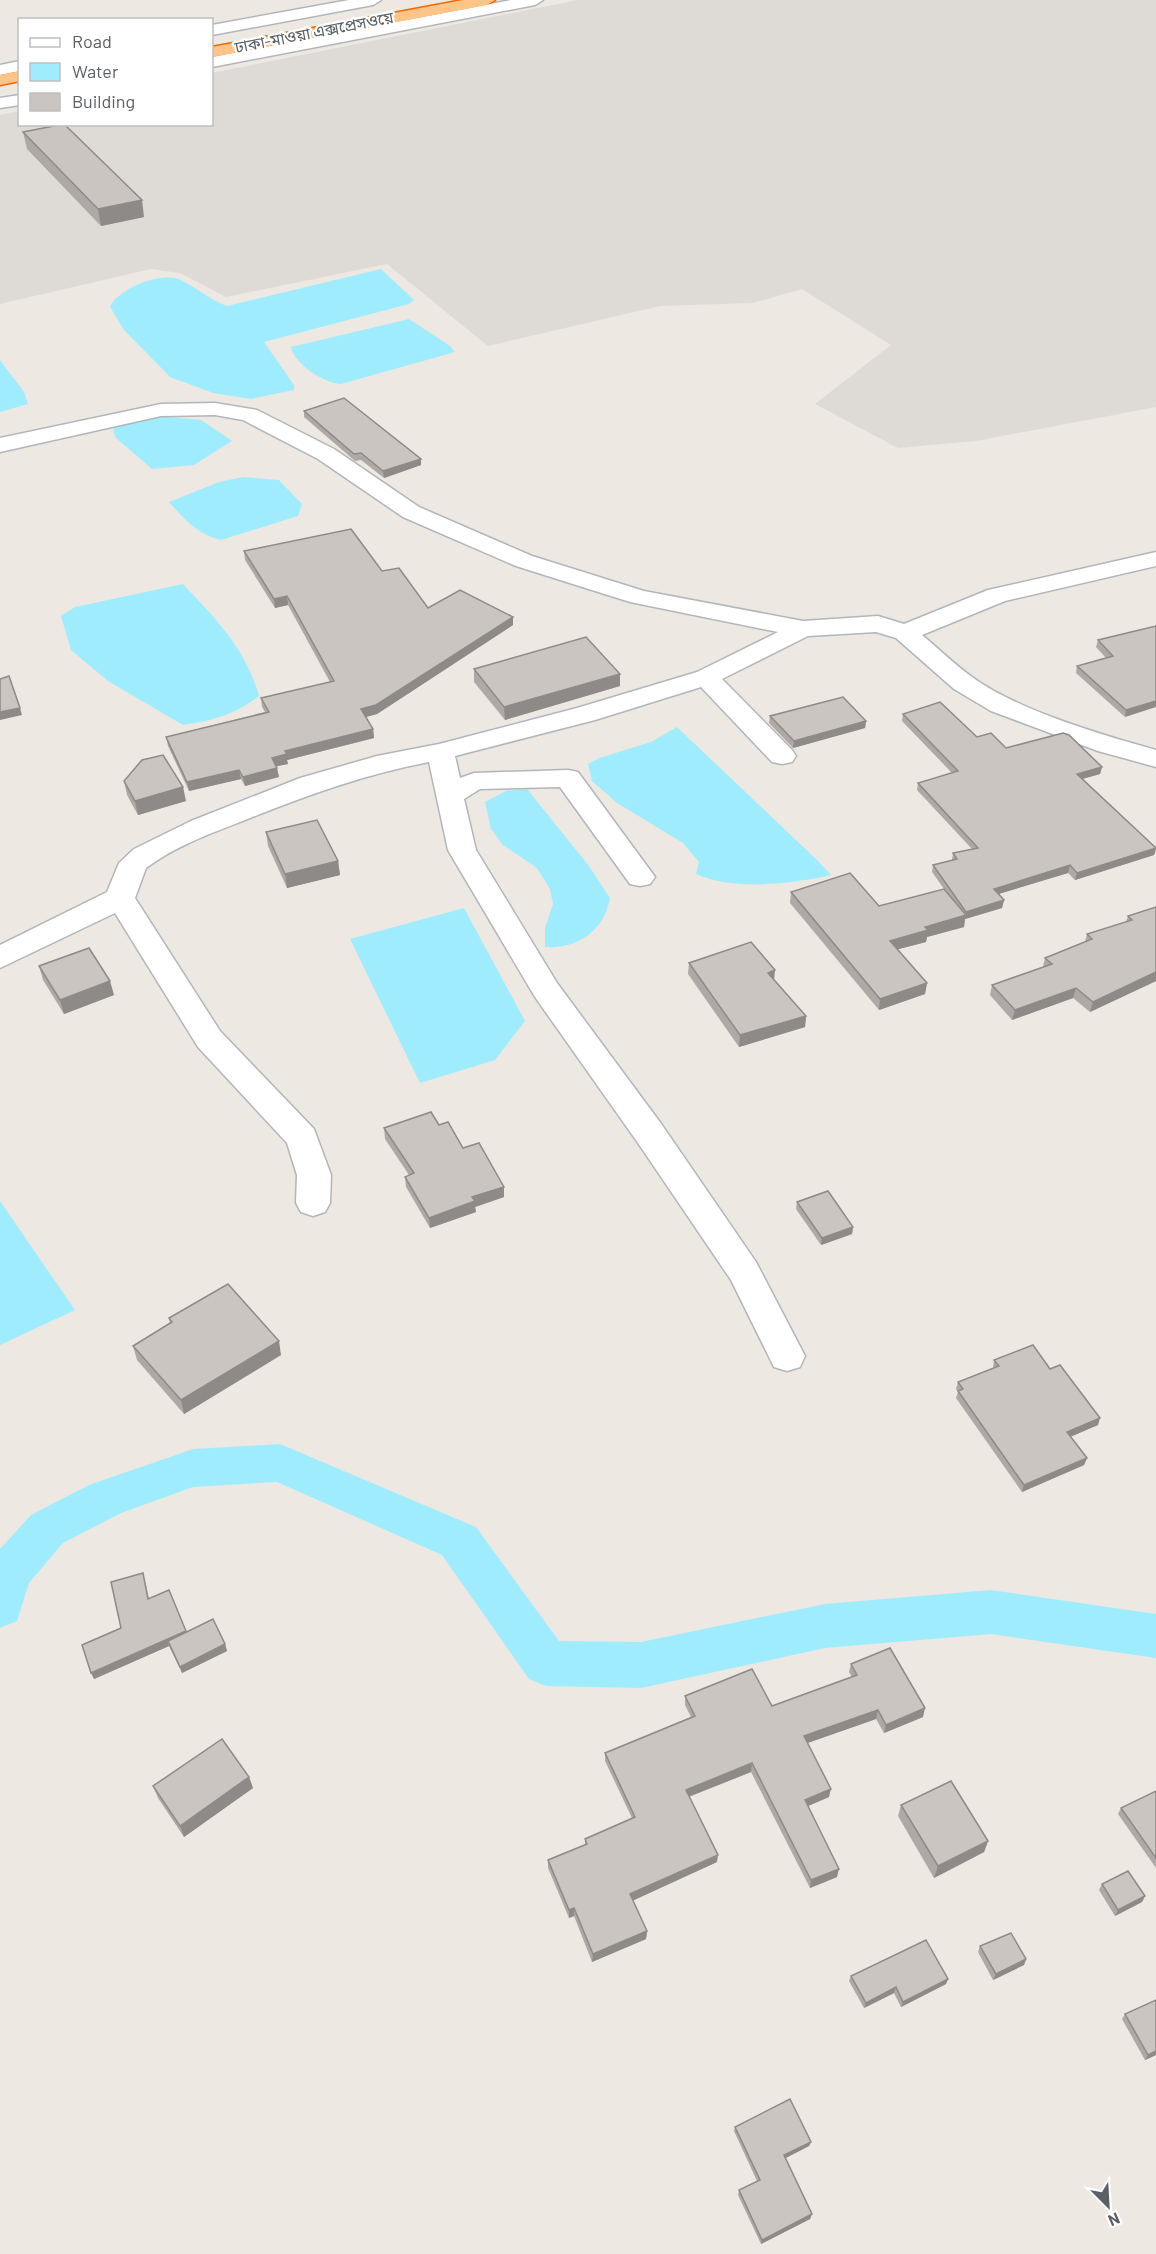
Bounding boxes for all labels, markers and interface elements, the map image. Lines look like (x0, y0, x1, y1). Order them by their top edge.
street label: ঢাকা-মাওয়া এক্সপ্রেসওয়ে (232, 7, 396, 56)
legend (18, 18, 213, 126)
text: Road (72, 30, 112, 52)
text: Water (72, 60, 119, 82)
text: Building (72, 90, 135, 112)
north arrow (1078, 2176, 1138, 2236)
text: N (1106, 2209, 1123, 2231)

